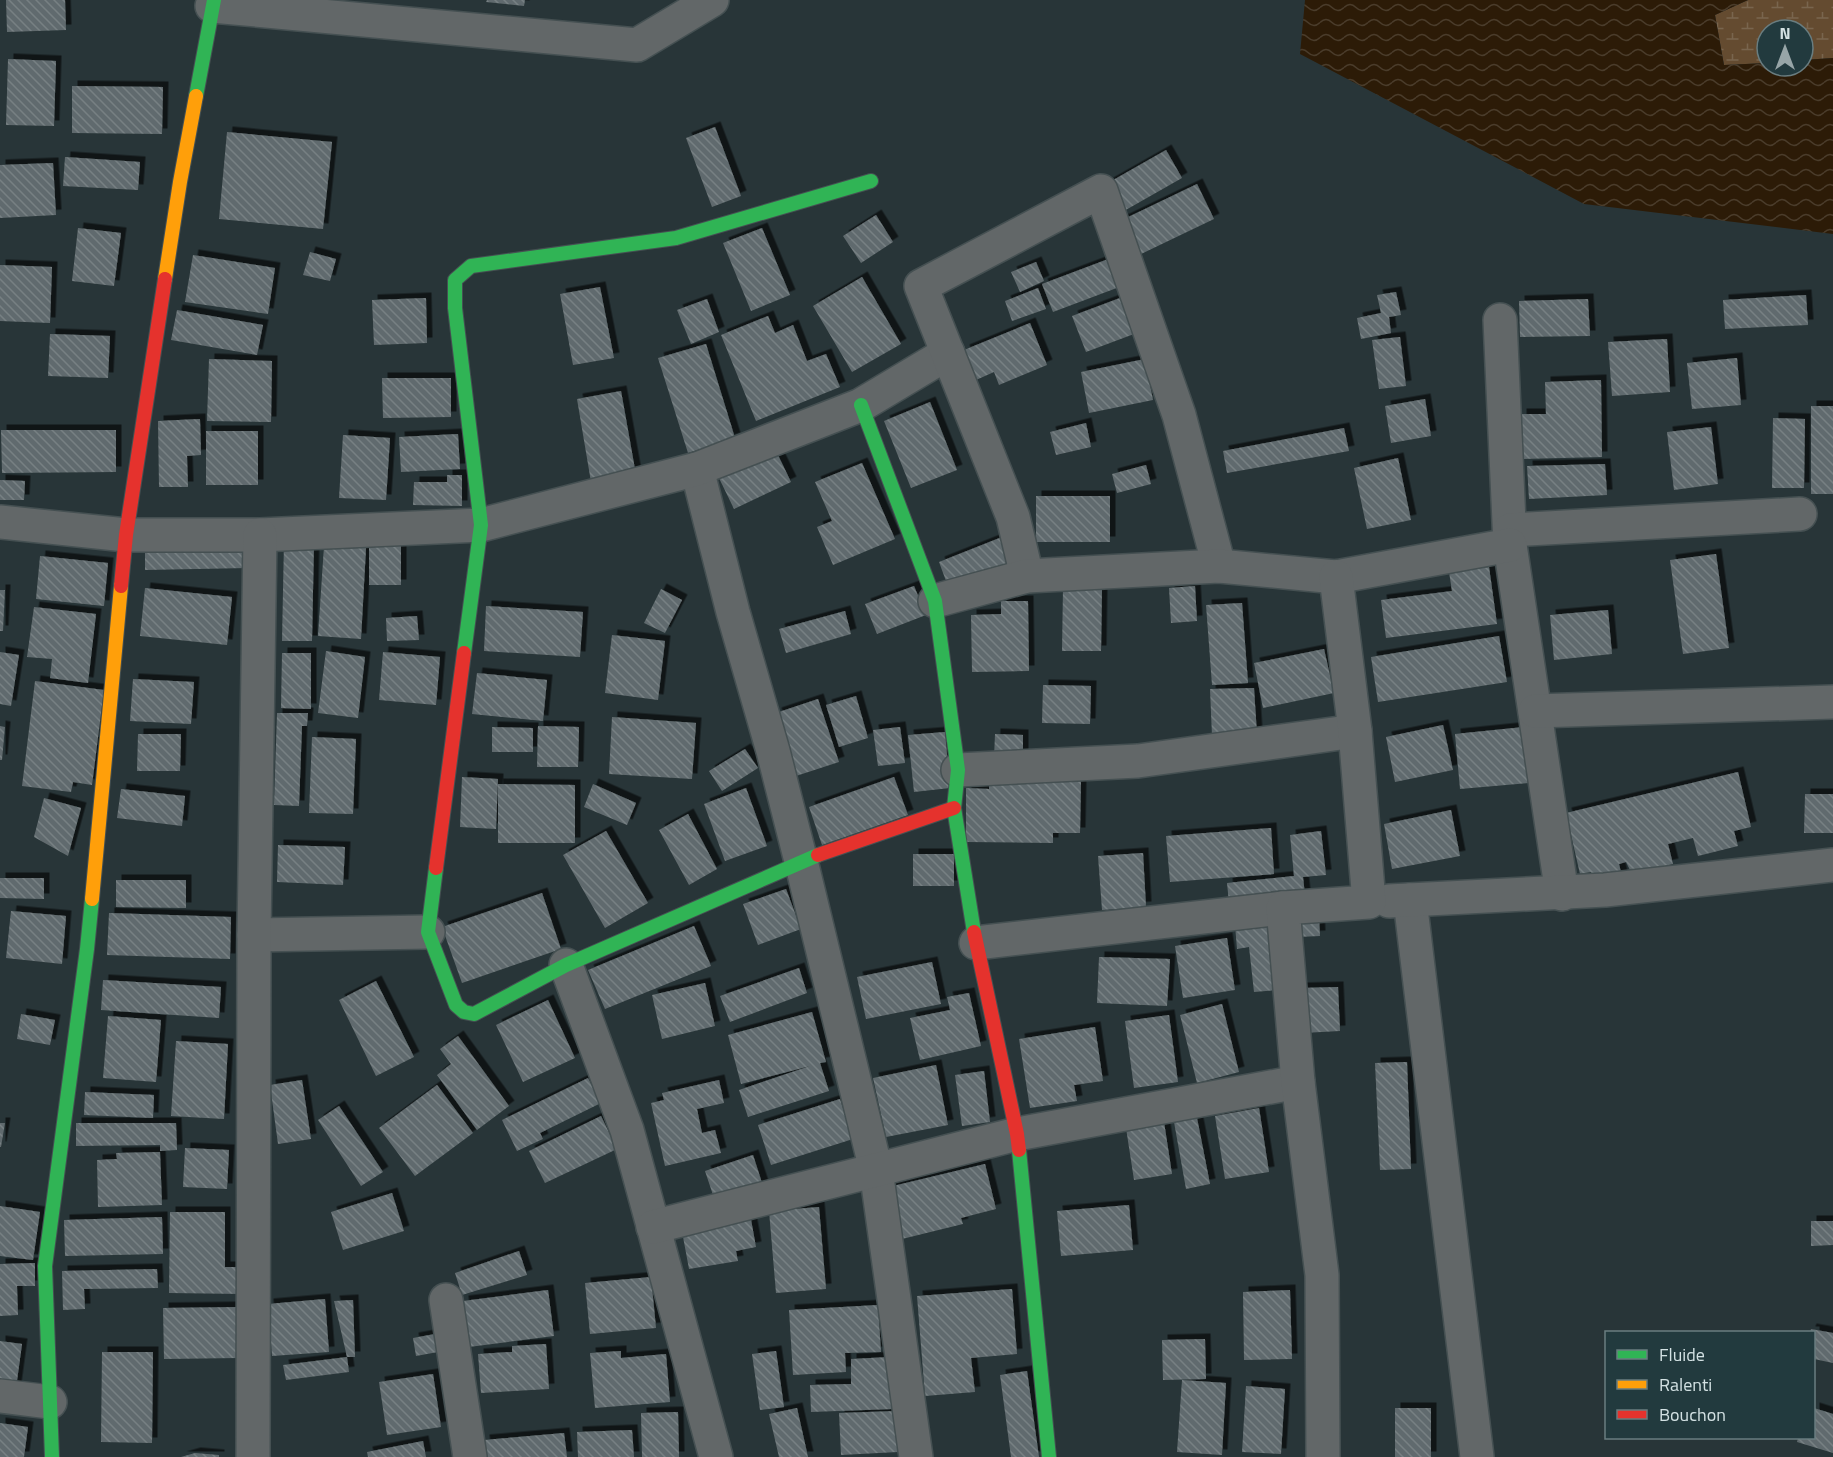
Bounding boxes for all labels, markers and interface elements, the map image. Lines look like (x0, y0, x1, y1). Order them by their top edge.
north arrow (1755, 18, 1815, 78)
text: N (1779, 21, 1791, 45)
legend (1605, 1331, 1815, 1439)
text: Fluide (1659, 1341, 1705, 1368)
text: Ralenti (1659, 1371, 1712, 1398)
text: Bouchon (1659, 1401, 1726, 1428)

